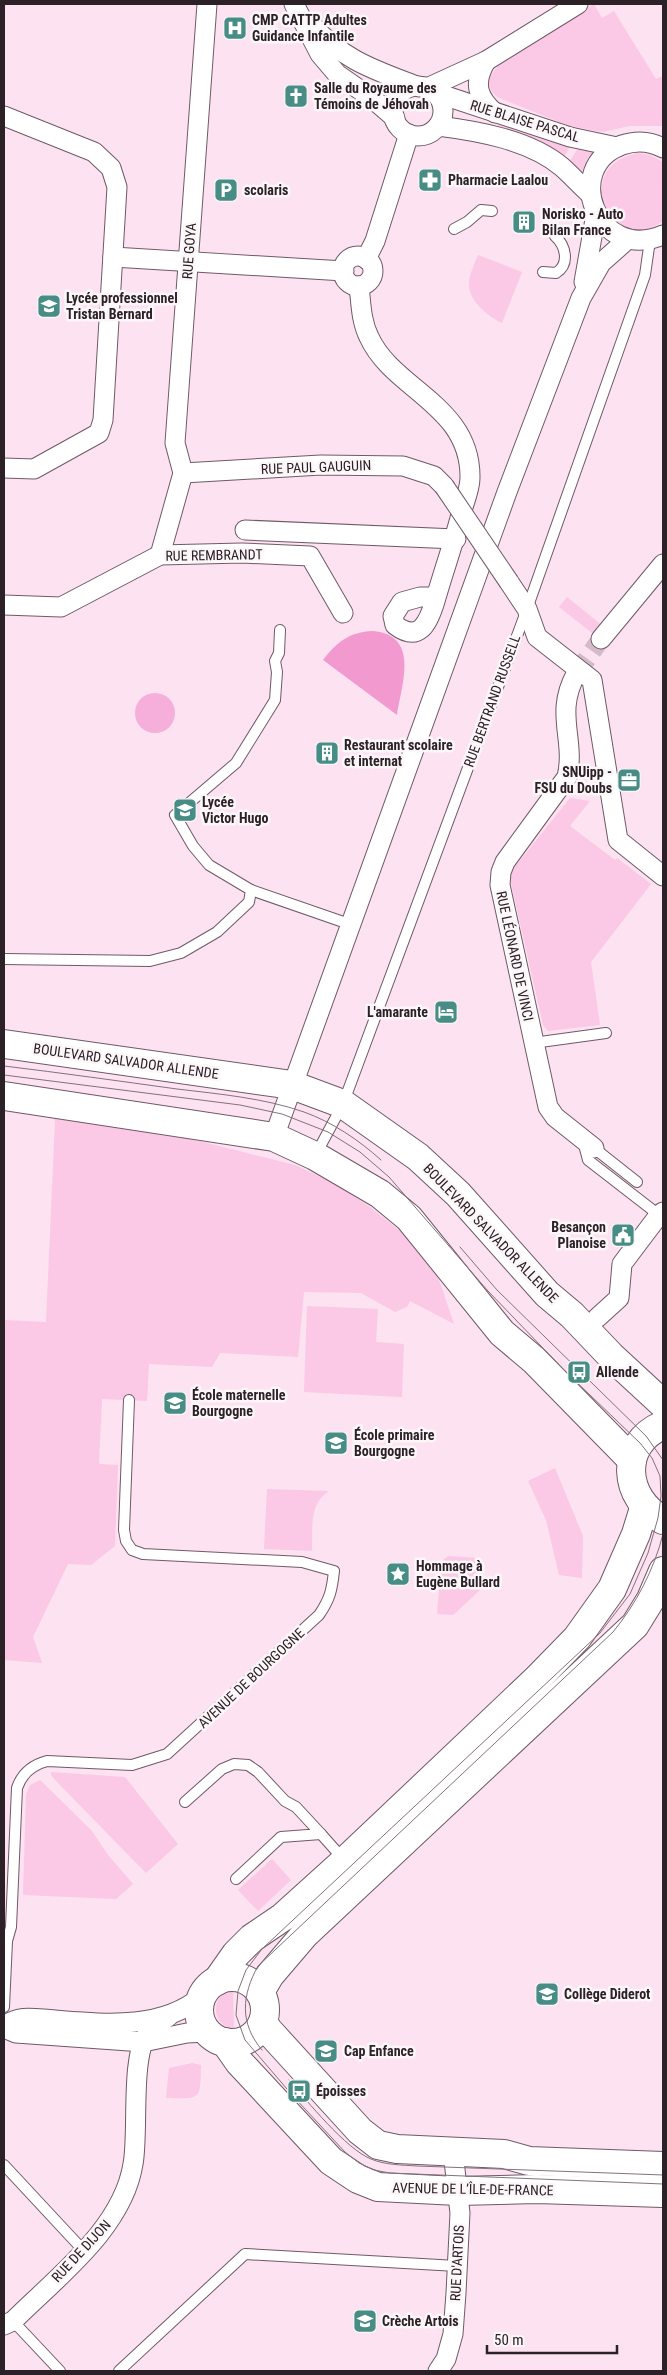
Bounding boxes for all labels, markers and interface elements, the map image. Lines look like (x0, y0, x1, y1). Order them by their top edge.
place label: CMP CATTP Adultes Guidance Infantile (252, 12, 367, 44)
hospital icon: CMP CATTP Adultes Guidance Infantile (222, 15, 248, 41)
place label: Salle du Royaume des Témoins de Jéhovah (314, 80, 437, 112)
church icon: Salle du Royaume des Témoins de Jéhovah (283, 83, 309, 109)
street label: RUE BLAISE PASCAL (468, 97, 582, 145)
pharmacy icon: Pharmacie Laalou (417, 167, 443, 193)
place label: Pharmacie Laalou (448, 172, 548, 188)
parking icon: scolaris (213, 177, 239, 203)
place label: scolaris (244, 182, 288, 198)
place label: Norisko - Auto Bilan France (542, 206, 623, 238)
building icon: Norisko - Auto Bilan France (511, 209, 537, 235)
street label: RUE GOYA (179, 222, 199, 280)
place label: Lycée professionnel Tristan Bernard (66, 290, 178, 322)
school or university icon: Lycée professionnel Tristan Bernard (36, 293, 62, 319)
street label: RUE PAUL GAUGUIN (261, 457, 371, 477)
street label: RUE REMBRANDT (165, 546, 263, 564)
street label: RUE BERTRAND RUSSELL (461, 632, 524, 769)
place label: Restaurant scolaire et internat (344, 737, 453, 769)
building icon: Restaurant scolaire et internat (314, 740, 340, 766)
place label: SNUipp - FSU du Doubs (534, 764, 612, 796)
office icon: SNUipp - FSU du Doubs (616, 767, 642, 793)
place label: Lycée Victor Hugo (202, 794, 268, 826)
school or university icon: Lycée Victor Hugo (172, 797, 198, 823)
street label: RUE LÉONARD DE VINCI (493, 889, 538, 1023)
hotel icon: L'amarante (433, 999, 459, 1025)
place label: L'amarante (367, 1004, 428, 1020)
street label: BOULEVARD SALVADOR ALLENDE (32, 1040, 220, 1082)
street label: BOULEVARD SALVADOR ALLENDE (420, 1160, 562, 1306)
place label: Besançon Planoise (551, 1219, 606, 1251)
public building icon: Besançon Planoise (610, 1222, 636, 1248)
bus stop icon: Allende (566, 1359, 592, 1385)
place label: Allende (596, 1364, 639, 1380)
place label: École maternelle Bourgogne (192, 1386, 286, 1419)
school or university icon: École maternelle Bourgogne (162, 1390, 188, 1416)
place label: École primaire Bourgogne (354, 1426, 435, 1459)
school or university icon: École primaire Bourgogne (323, 1430, 349, 1456)
place label: Hommage à Eugène Bullard (416, 1558, 500, 1590)
place icon: Hommage à Eugène Bullard (385, 1561, 411, 1587)
street label: AVENUE DE BOURGOGNE (195, 1625, 307, 1731)
school or university icon: Collège Diderot (534, 1981, 560, 2007)
place label: Collège Diderot (564, 1986, 650, 2002)
school or university icon: Cap Enfance (313, 2038, 339, 2064)
place label: Cap Enfance (344, 2043, 414, 2059)
bus stop icon: Époisses (286, 2078, 312, 2104)
place label: Époisses (316, 2082, 366, 2099)
street label: AVENUE DE L’ÎLE-DE-FRANCE (392, 2179, 554, 2198)
street label: RUE DE DIJON (48, 2217, 114, 2285)
street label: RUE D'ARTOIS (447, 2224, 467, 2302)
school or university icon: Crèche Artois (352, 2308, 378, 2334)
place label: Crèche Artois (382, 2313, 459, 2329)
scale bar (487, 2322, 617, 2354)
text: 50 m (494, 2331, 524, 2349)

